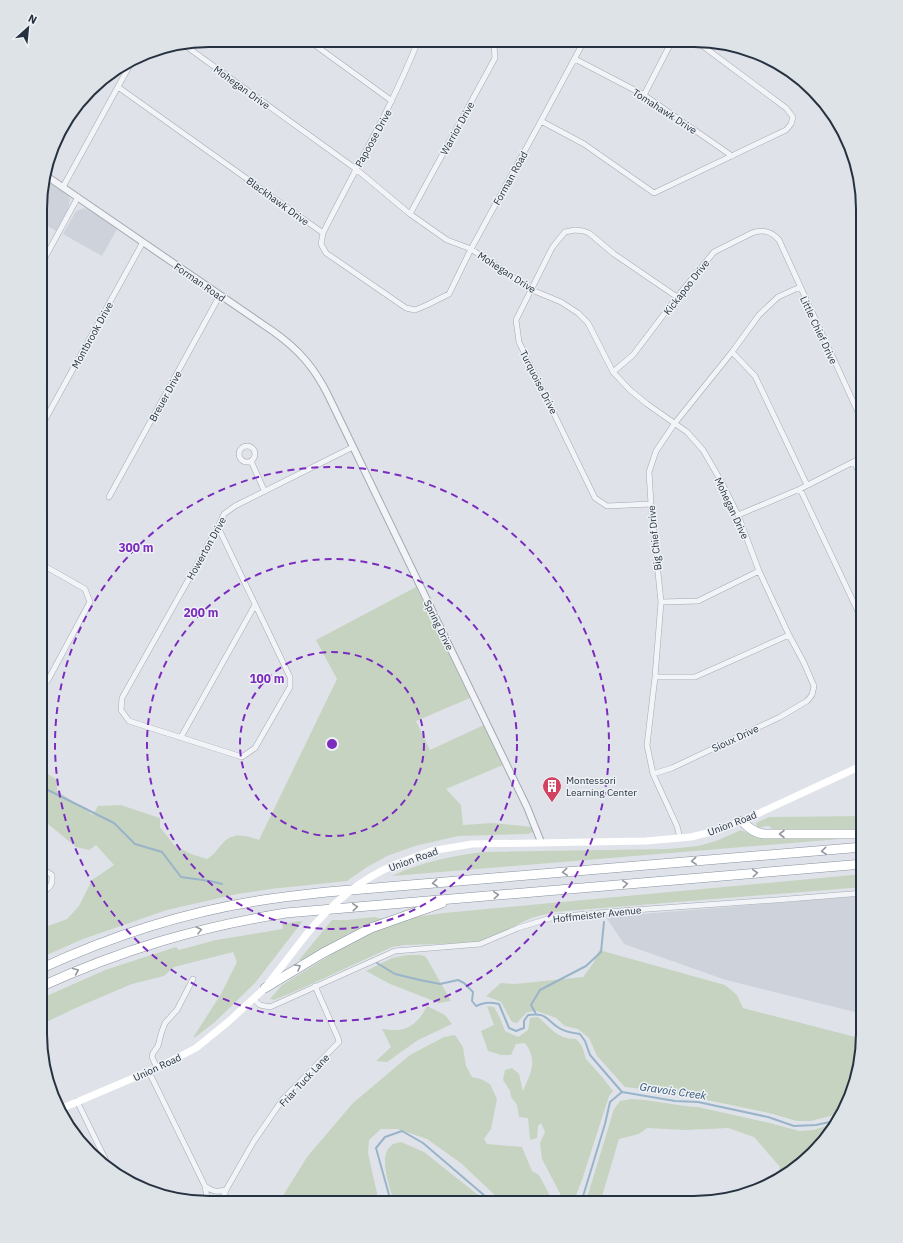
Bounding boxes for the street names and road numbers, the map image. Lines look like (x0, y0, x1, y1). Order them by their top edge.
street label: Mohegan Drive (211, 63, 273, 113)
street label: Tomahawk Drive (630, 86, 700, 137)
street label: Warrior Drive (437, 99, 478, 157)
street label: Papoose Drive (352, 107, 395, 169)
street label: Forman Road (490, 149, 531, 208)
street label: Blackhawk Drive (244, 174, 312, 229)
street label: Mohegan Drive (475, 249, 539, 296)
street label: Kickapoo Drive (661, 257, 712, 318)
street label: Forman Road (172, 260, 228, 305)
street label: Little Chief Drive (797, 294, 840, 367)
street label: Montbrook Drive (69, 299, 116, 371)
street label: Turquoise Drive (517, 348, 560, 417)
street label: Breuer Drive (146, 368, 185, 424)
street label: Mohegan Drive (712, 475, 752, 542)
street label: Big Chief Drive (645, 504, 664, 571)
street label: Howerton Drive (184, 514, 229, 582)
street label: Spring Drive (421, 598, 457, 653)
street label: Sioux Drive (710, 722, 761, 755)
street label: Union Road (706, 808, 759, 839)
street label: Union Road (387, 845, 440, 874)
street label: Hoffmeister Avenue (552, 903, 642, 926)
street label: Union Road (131, 1051, 183, 1084)
street label: Friar Tuck Lane (276, 1051, 333, 1110)

